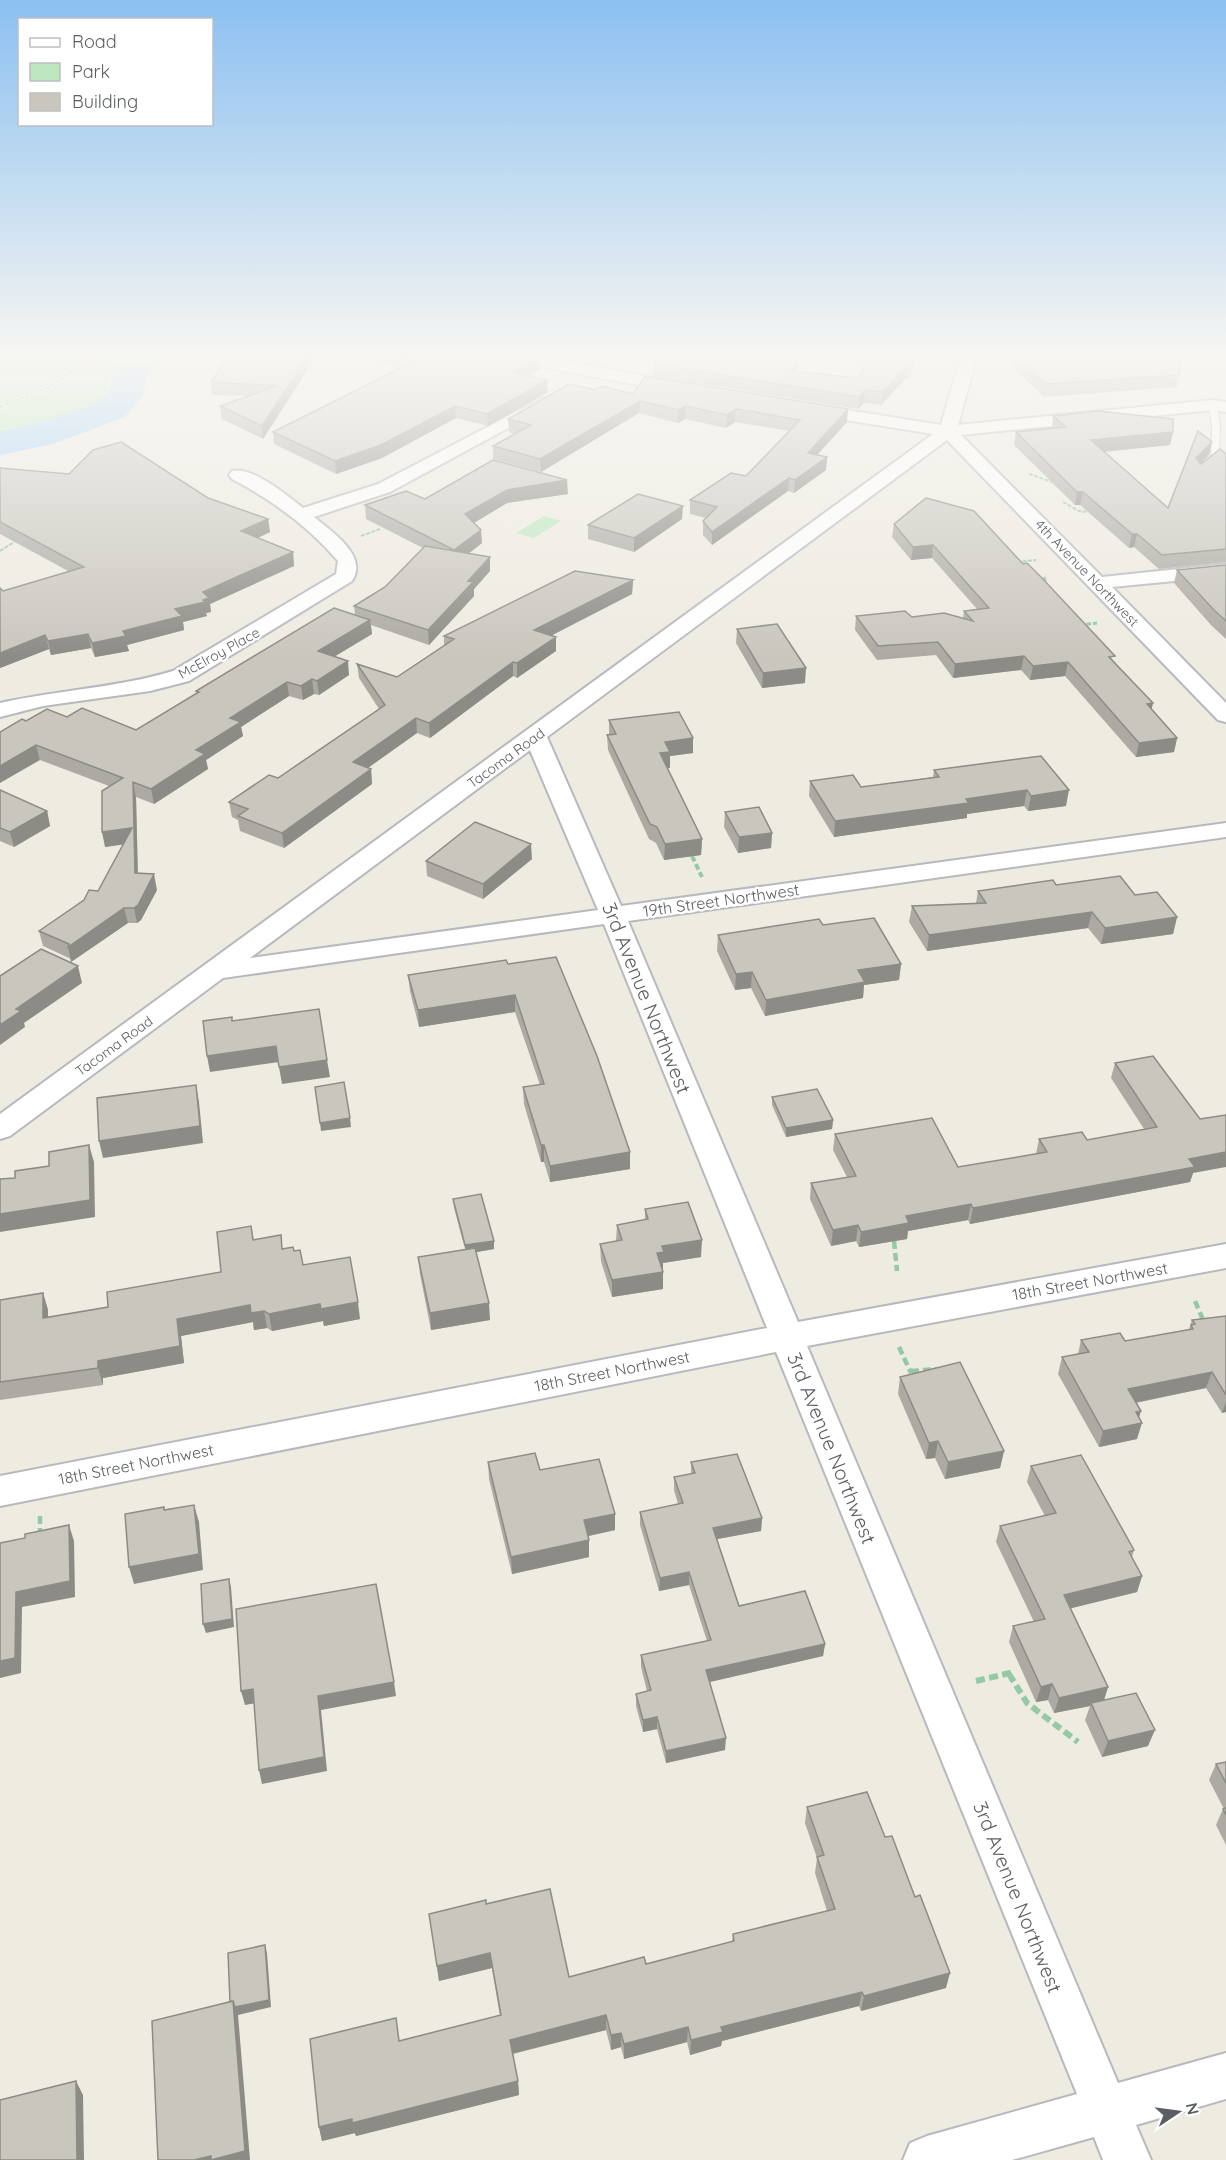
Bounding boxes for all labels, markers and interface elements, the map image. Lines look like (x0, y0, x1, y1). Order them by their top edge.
legend (18, 18, 213, 126)
text: Road (72, 30, 117, 53)
text: Park (72, 60, 110, 83)
text: Building (72, 90, 138, 113)
street label: 4th Avenue Northwest (1031, 516, 1143, 631)
street label: McElroy Place (175, 623, 263, 683)
street label: Tacoma Road (464, 724, 548, 792)
street label: 19th Street Northwest (641, 879, 801, 921)
street label: 3rd Avenue Northwest (597, 899, 697, 1098)
street label: Tacoma Road (72, 1012, 156, 1080)
street label: 18th Street Northwest (1011, 1257, 1169, 1305)
street label: 18th Street Northwest (533, 1346, 691, 1396)
street label: 3rd Avenue Northwest (782, 1349, 882, 1548)
street label: 18th Street Northwest (57, 1439, 215, 1489)
street label: 3rd Avenue Northwest (968, 1798, 1068, 1997)
north arrow (1148, 2082, 1208, 2142)
text: N (1182, 2101, 1204, 2117)

